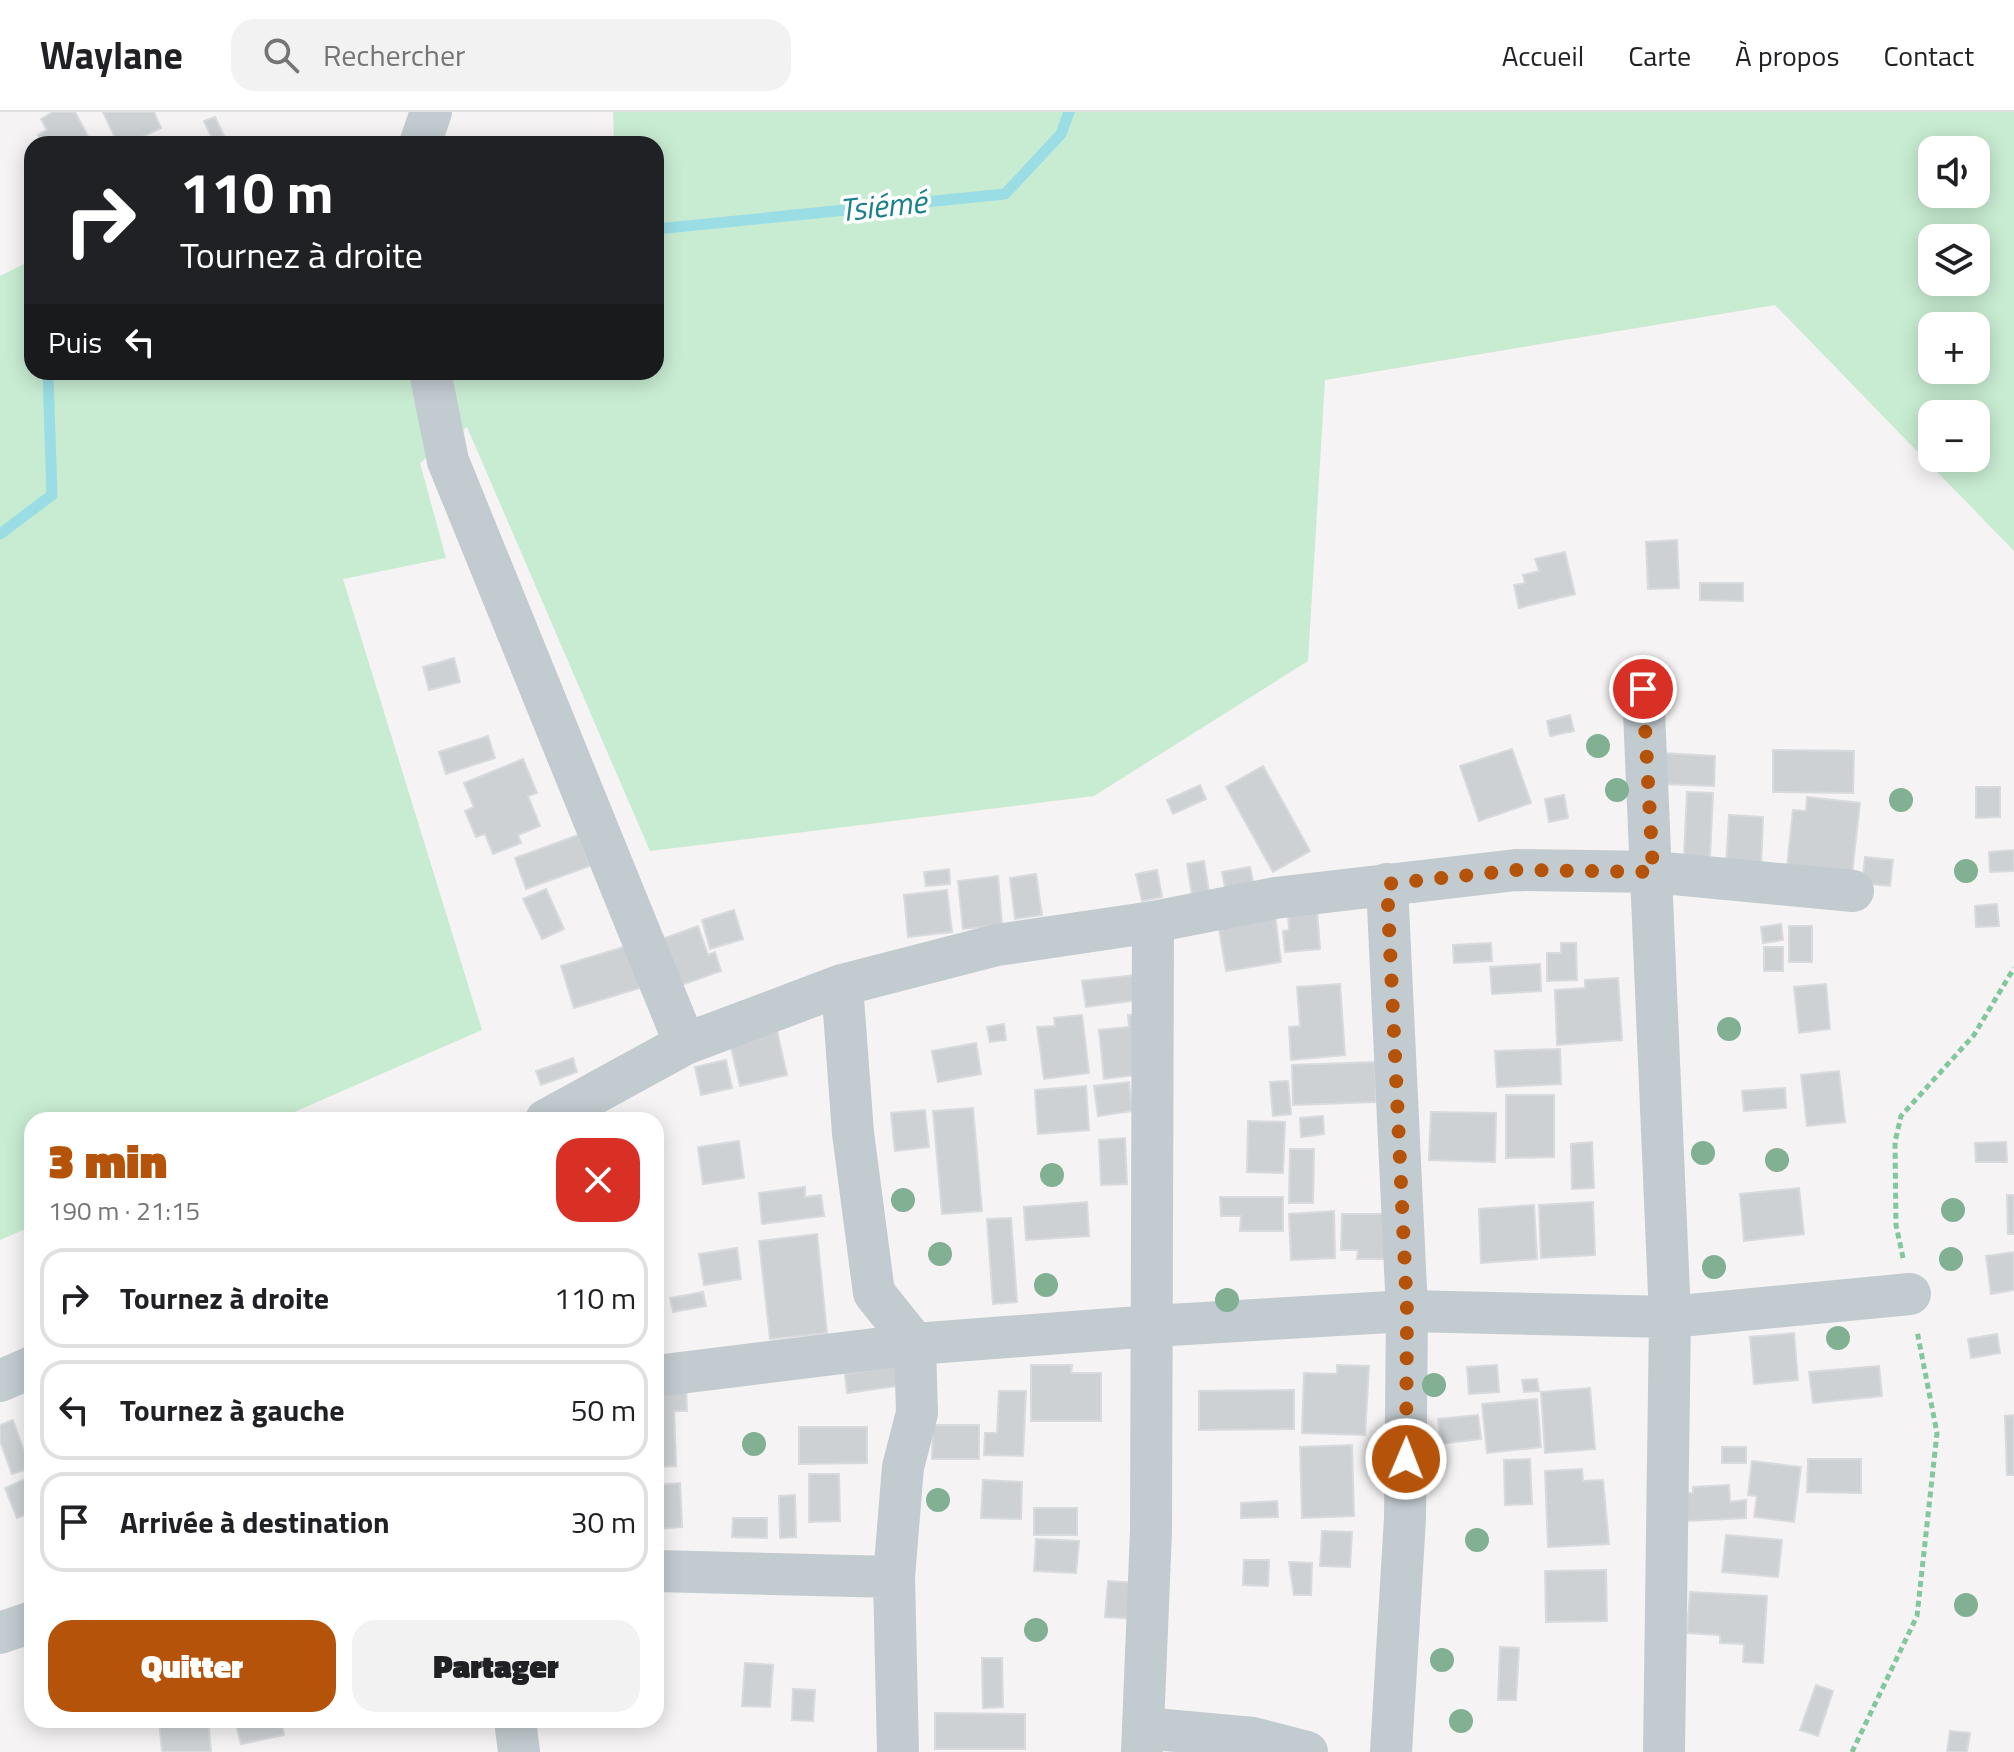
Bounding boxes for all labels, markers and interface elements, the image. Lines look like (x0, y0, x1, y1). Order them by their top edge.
search box (231, 19, 791, 91)
text: Waylane (40, 26, 183, 84)
text: Rechercher (323, 32, 466, 78)
icon: search (259, 33, 303, 77)
text: Accueil (1502, 34, 1584, 77)
text: Carte (1628, 34, 1691, 77)
text: À propos (1735, 34, 1839, 77)
text: Contact (1883, 34, 1974, 77)
map controls (1918, 136, 1990, 472)
button: sound (1918, 136, 1990, 208)
text: 110 m (180, 150, 333, 235)
icon: right (48, 168, 152, 272)
water label: Tsiémé (837, 176, 931, 233)
button: layers (1918, 224, 1990, 296)
text: Tournez à droite (180, 227, 423, 282)
button: + (1918, 312, 1990, 384)
text: Puis (48, 319, 102, 365)
icon: left (118, 320, 162, 364)
button: − (1918, 400, 1990, 472)
pin (1609, 655, 1677, 723)
icon: arrive (1621, 667, 1665, 711)
text: 3 min (48, 1124, 167, 1197)
button: close (556, 1138, 640, 1222)
text: 190 m · 21:15 (48, 1191, 200, 1230)
text: Tournez à droite (120, 1275, 329, 1321)
text: 110 m (554, 1275, 636, 1321)
icon: right (52, 1276, 96, 1320)
text: Tournez à gauche (120, 1387, 345, 1433)
text: 50 m (571, 1387, 636, 1433)
icon: left (52, 1388, 96, 1432)
position arrow (1364, 1417, 1448, 1501)
text: Arrivée à destination (120, 1499, 390, 1545)
text: 30 m (571, 1499, 636, 1545)
icon: arrive (52, 1500, 96, 1544)
button: Quitter (48, 1620, 336, 1712)
button: Partager (352, 1620, 640, 1712)

